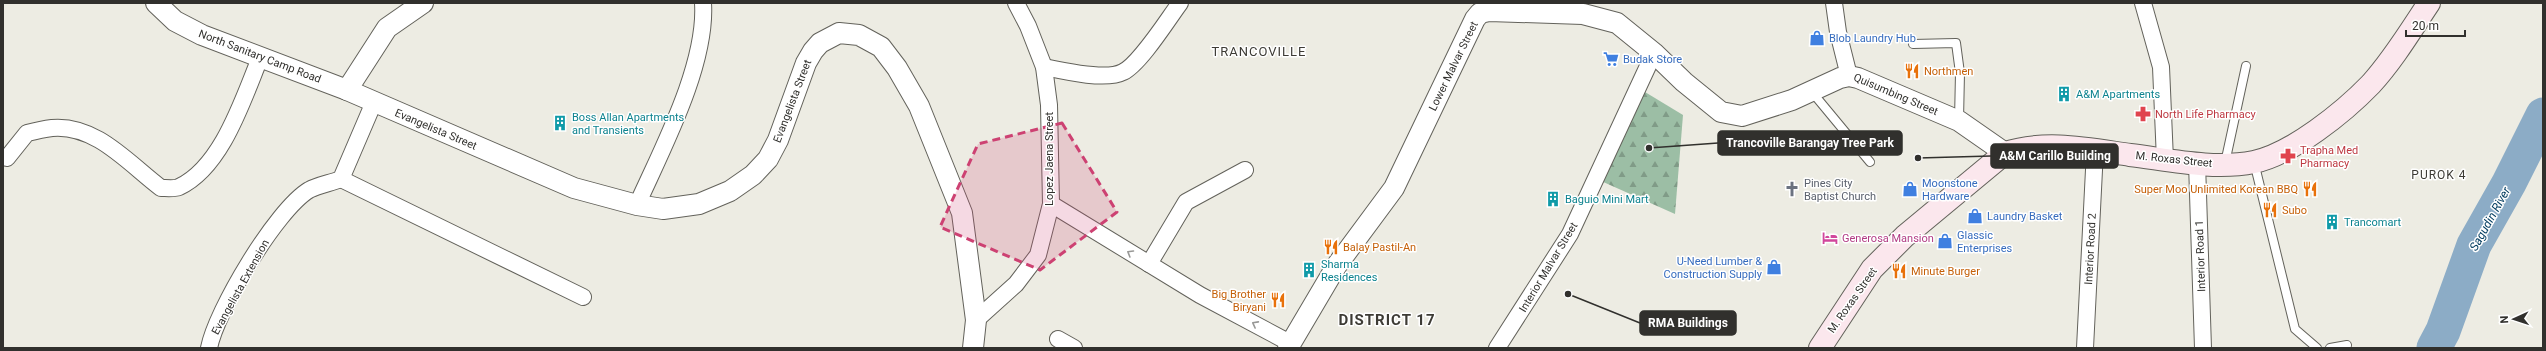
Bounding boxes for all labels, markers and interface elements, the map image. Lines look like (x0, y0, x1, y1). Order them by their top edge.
scale bar (2406, 12, 2465, 38)
street label: Lower Malvar Street (1426, 19, 1481, 113)
text: 20 m (2412, 19, 2439, 33)
street label: North Sanitary Camp Road (197, 27, 323, 86)
shop icon: Blob Laundry Hub (1808, 29, 1826, 47)
place label: Blob Laundry Hub (1829, 32, 1916, 45)
district label: TRANCOVILLE (1212, 44, 1307, 59)
supermarket icon: Budak Store (1602, 50, 1620, 68)
place label: Budak Store (1623, 53, 1682, 66)
street label: Evangelista Street (771, 58, 814, 144)
restaurant icon: Northmen (1903, 62, 1921, 80)
place label: Northmen (1924, 65, 1973, 78)
street label: Quisumbing Street (1852, 71, 1940, 118)
building icon: A&M Apartments (2055, 85, 2073, 103)
place label: A&M Apartments (2076, 88, 2160, 101)
pharmacy icon: North Life Pharmacy (2134, 105, 2152, 123)
street label: Evangelista Street (393, 106, 479, 153)
place label: North Life Pharmacy (2155, 108, 2256, 121)
place label: Boss Allan Apartments and Transients (572, 111, 685, 137)
street label: Lopez Jaena Street (1043, 112, 1056, 206)
building icon: Boss Allan Apartments and Transients (551, 114, 569, 132)
callout: Trancoville Barangay Tree Park (1718, 131, 1902, 155)
text: Trancoville Barangay Tree Park (1726, 136, 1895, 150)
callout: A&M Carillo Building (1991, 144, 2118, 168)
place label: Trapha Med Pharmacy (2300, 144, 2358, 170)
pharmacy icon: Trapha Med Pharmacy (2279, 147, 2297, 165)
text: A&M Carillo Building (1999, 149, 2111, 163)
street label: M. Roxas Street (2135, 149, 2213, 170)
district label: PUROK 4 (2411, 168, 2467, 182)
place label: Pines City Baptist Church (1804, 177, 1876, 203)
place label: Moonstone Hardware (1922, 177, 1978, 203)
church icon: Pines City Baptist Church (1783, 180, 1801, 198)
shop icon: Moonstone Hardware (1901, 180, 1919, 198)
restaurant icon: Super Moo Unlimited Korean BBQ (2301, 180, 2319, 198)
place label: Super Moo Unlimited Korean BBQ (2134, 183, 2298, 196)
water label: Sagudin River (2467, 184, 2514, 253)
building icon: Baguio Mini Mart (1544, 190, 1562, 208)
place label: Baguio Mini Mart (1565, 193, 1649, 206)
restaurant icon: Subo (2261, 201, 2279, 219)
place label: Subo (2282, 204, 2307, 217)
shop icon: Laundry Basket (1966, 207, 1984, 225)
place label: Laundry Basket (1987, 210, 2063, 223)
street label: Interior Road 2 (2082, 213, 2099, 285)
building icon: Trancomart (2323, 213, 2341, 231)
place label: Trancomart (2344, 216, 2401, 229)
street label: Interior Malvar Street (1516, 220, 1581, 315)
street label: Interior Road 1 (2193, 220, 2208, 292)
hotel icon: Generosa Mansion (1821, 229, 1839, 247)
place label: Glassic Enterprises (1957, 229, 2013, 255)
place label: Generosa Mansion (1842, 232, 1934, 245)
shop icon: Glassic Enterprises (1936, 232, 1954, 250)
street label: Evangelista Extension (209, 237, 272, 337)
restaurant icon: Balay Pastil-An (1322, 238, 1340, 256)
place label: Balay Pastil-An (1343, 241, 1416, 254)
one-way arrow (1127, 250, 1134, 257)
place label: U-Need Lumber & Construction Supply (1663, 255, 1763, 281)
place label: Sharma Residences (1321, 258, 1378, 284)
shop icon: U-Need Lumber & Construction Supply (1765, 258, 1783, 276)
building icon: Sharma Residences (1300, 261, 1318, 279)
restaurant icon: Minute Burger (1890, 262, 1908, 280)
street label: M. Roxas Street (1825, 265, 1880, 336)
place label: Minute Burger (1911, 265, 1980, 278)
place label: Big Brother Biryani (1212, 288, 1266, 314)
restaurant icon: Big Brother Biryani (1269, 291, 1287, 309)
north arrow (2494, 299, 2534, 339)
district label: DISTRICT 17 (1338, 311, 1436, 329)
callout: RMA Buildings (1640, 311, 1736, 335)
text: N (2498, 315, 2511, 324)
text: RMA Buildings (1648, 316, 1728, 330)
one-way arrow (1252, 322, 1259, 329)

